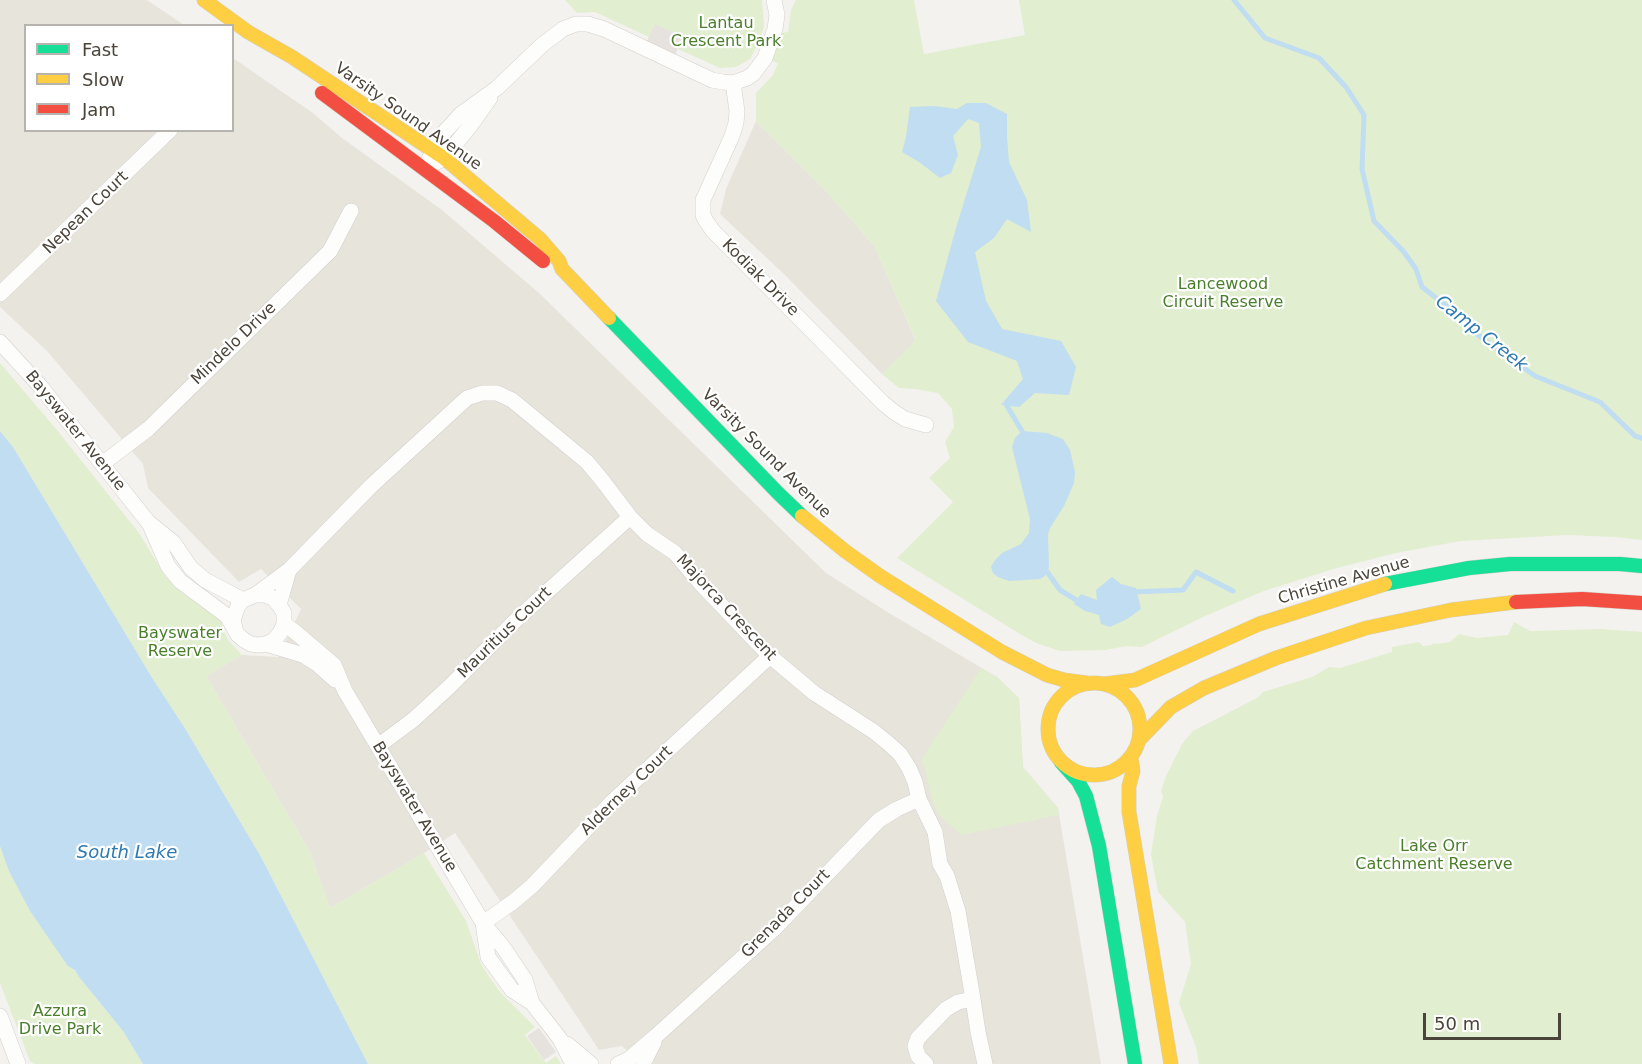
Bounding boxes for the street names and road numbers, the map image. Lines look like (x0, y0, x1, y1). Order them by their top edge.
street label: Varsity Sound Avenue (331, 59, 485, 175)
street label: Nepean Court (39, 168, 133, 258)
street label: Kodiak Drive (718, 236, 802, 320)
street label: Mindelo Drive (188, 299, 280, 389)
street label: Bayswater Avenue (21, 367, 129, 495)
street label: Varsity Sound Avenue (697, 385, 835, 523)
street label: Majorca Crescent (672, 551, 780, 665)
street label: Christine Avenue (1276, 553, 1412, 609)
street label: Mauritius Court (454, 583, 556, 683)
street label: Bayswater Avenue (367, 738, 461, 876)
street label: Alderney Court (577, 742, 677, 840)
street label: Grenada Court (738, 866, 834, 962)

